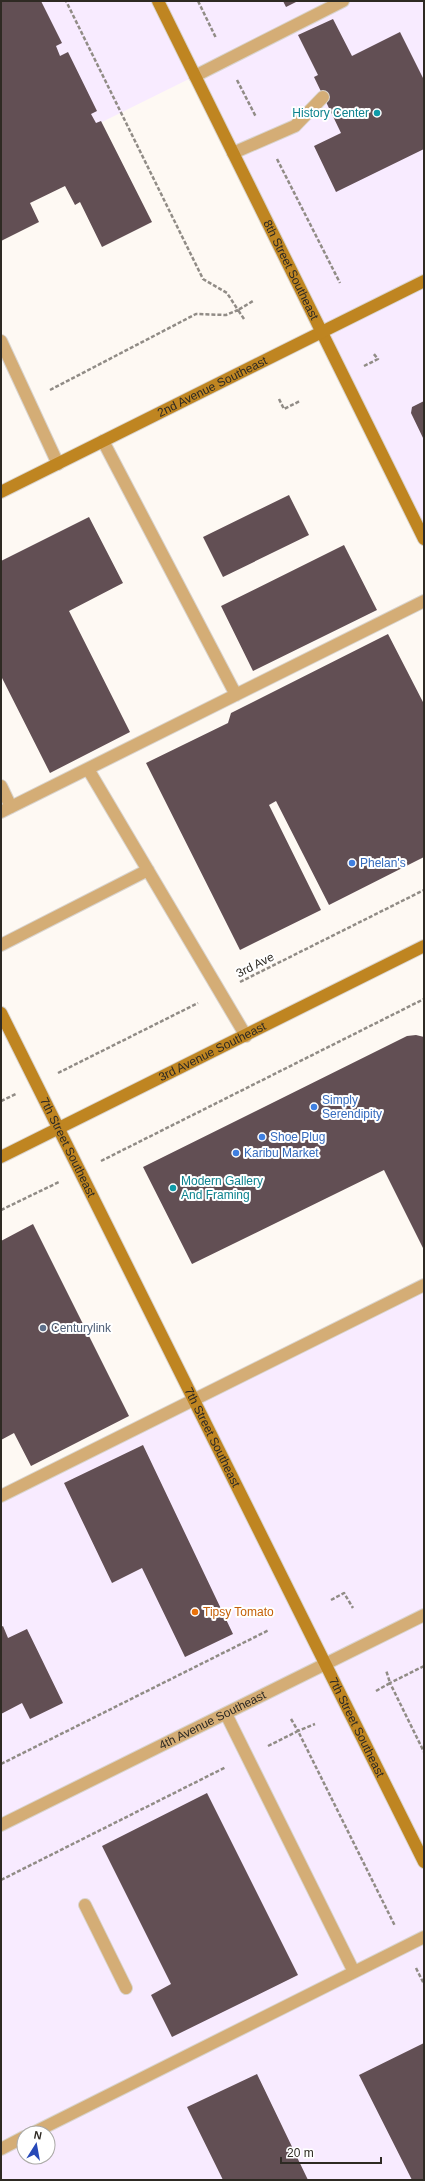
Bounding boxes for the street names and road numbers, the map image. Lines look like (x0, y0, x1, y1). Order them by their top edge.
street label: 8th Street Southeast (260, 218, 322, 323)
street label: 2nd Avenue Southeast (155, 353, 270, 420)
street label: 3rd Ave (234, 949, 276, 980)
street label: 3rd Avenue Southeast (156, 1019, 269, 1084)
street label: 7th Street Southeast (37, 1095, 99, 1200)
street label: 7th Street Southeast (182, 1385, 243, 1490)
street label: 7th Street Southeast (326, 1675, 388, 1780)
street label: 4th Avenue Southeast (157, 1687, 269, 1752)

